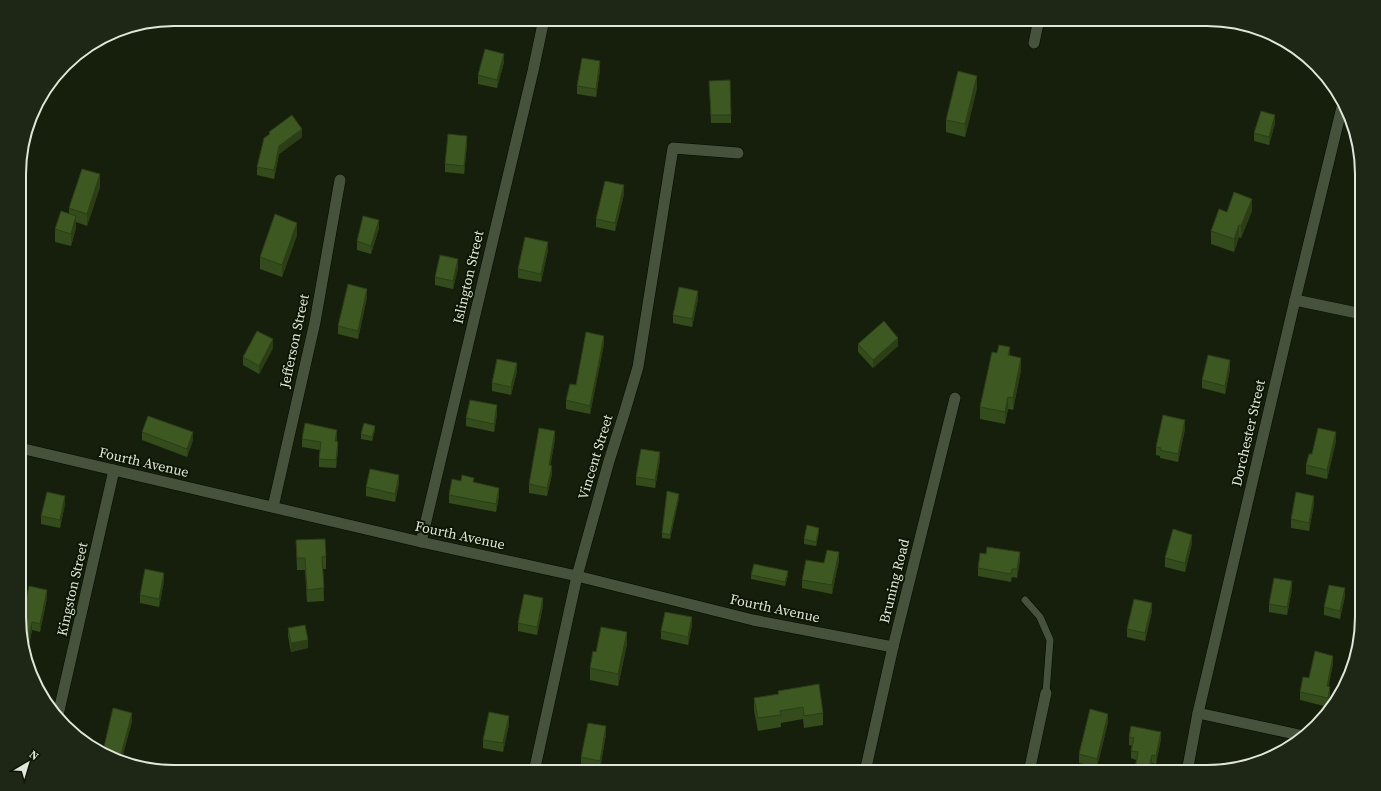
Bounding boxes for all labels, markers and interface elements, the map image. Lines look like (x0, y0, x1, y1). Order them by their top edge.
street label: Islington Street (448, 228, 489, 326)
street label: Jefferson Street (274, 292, 314, 391)
street label: Dorchester Street (1226, 377, 1270, 488)
street label: Vincent Street (573, 412, 618, 502)
street label: Fourth Avenue (97, 442, 191, 482)
street label: Fourth Avenue (413, 516, 507, 554)
street label: Bruning Road (874, 537, 914, 625)
street label: Kingston Street (52, 540, 93, 638)
street label: Fourth Avenue (728, 589, 822, 627)
north arrow (8, 743, 48, 783)
text: N (26, 747, 42, 764)

